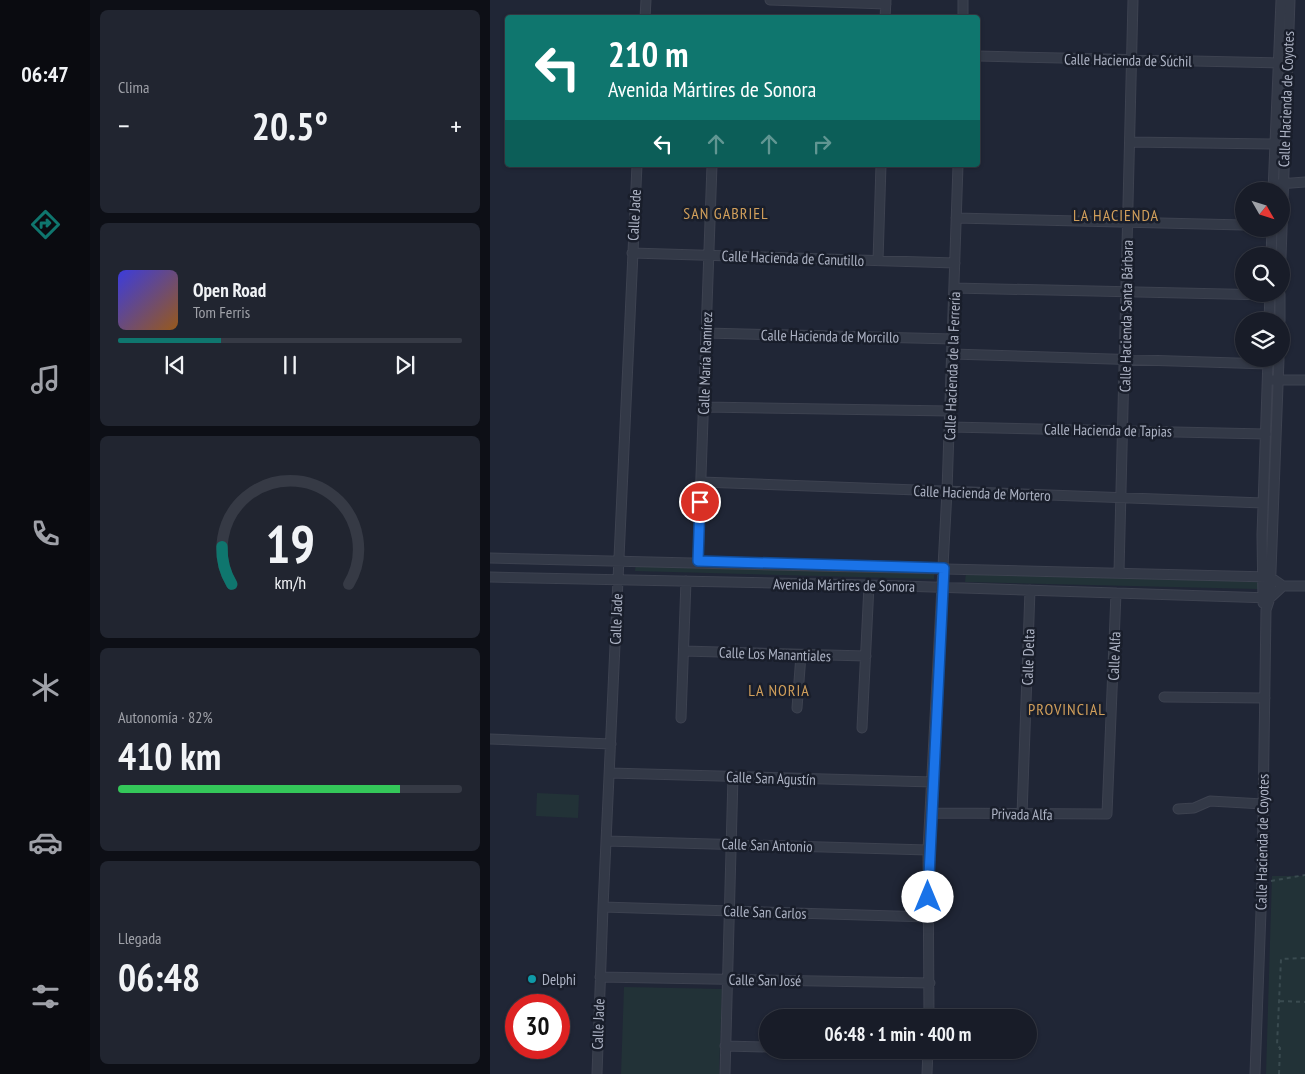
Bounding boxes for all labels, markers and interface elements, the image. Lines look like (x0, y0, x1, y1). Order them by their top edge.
text: 210 m (608, 31, 689, 77)
street label: Calle Hacienda de Coyotes (1274, 31, 1298, 167)
icon: left (525, 35, 590, 100)
street label: Calle Hacienda de Súchil (1064, 49, 1192, 71)
text: 06:47 (21, 60, 69, 88)
text: Avenida Mártires de Sonora (608, 75, 816, 103)
text: Clima (118, 77, 149, 97)
text: 20.5° (252, 101, 328, 150)
text: − (118, 107, 130, 144)
text: + (450, 107, 462, 144)
icon: left (649, 130, 677, 158)
icon: ahead (702, 130, 730, 158)
icon: ahead (755, 130, 783, 158)
icon: right (808, 130, 836, 158)
north arrow (1235, 182, 1290, 238)
map controls (1235, 182, 1290, 367)
street label: Calle Jade (623, 189, 645, 241)
district label: SAN GABRIEL (683, 203, 769, 223)
district label: LA HACIENDA (1073, 205, 1159, 225)
icon: directions (28, 207, 63, 242)
street label: Calle Hacienda Santa Bárbara (1115, 240, 1137, 392)
street label: Calle Hacienda de Canutillo (721, 246, 865, 270)
button: search (1235, 247, 1290, 302)
text: Open Road (193, 278, 266, 302)
street label: Calle Hacienda de la Ferrería (940, 291, 964, 441)
text: Tom Ferris (193, 302, 250, 322)
street label: Calle María Ramírez (694, 311, 716, 415)
button: layers (1235, 312, 1290, 367)
street label: Calle Hacienda de Morcillo (761, 325, 899, 347)
icon: previous (161, 351, 189, 379)
icon: pause (276, 351, 304, 379)
icon: next (391, 351, 419, 379)
icon: music (28, 362, 63, 397)
street label: Calle Hacienda de Tapias (1044, 419, 1172, 441)
pin (679, 481, 721, 523)
street label: Calle Hacienda de Mortero (913, 481, 1051, 505)
icon: arrive (686, 488, 714, 516)
text: 19 (265, 510, 315, 577)
icon: phone (28, 516, 63, 551)
text: km/h (274, 571, 306, 594)
street label: Avenida Mártires de Sonora (773, 574, 915, 596)
street label: Calle Jade (606, 593, 626, 645)
street label: Calle Delta (1018, 628, 1038, 686)
street label: Calle Alfa (1104, 631, 1124, 681)
street label: Calle Los Manantiales (719, 643, 831, 665)
icon: climate (28, 670, 63, 705)
district label: LA NORIA (748, 680, 810, 700)
district label: PROVINCIAL (1028, 699, 1106, 719)
text: Autonomía · 82% (118, 707, 213, 727)
text: 410 km (118, 731, 221, 780)
street label: Calle San Agustín (726, 767, 816, 789)
street label: Calle Hacienda de Coyotes (1251, 774, 1273, 910)
street label: Privada Alfa (991, 804, 1053, 824)
icon: car (28, 825, 63, 860)
street label: Calle San Antonio (721, 834, 813, 856)
position arrow (901, 870, 953, 922)
street label: Calle San Carlos (723, 901, 807, 923)
text: Llegada (118, 928, 162, 948)
text: 06:48 (118, 952, 200, 1001)
place label: Delphi (542, 970, 576, 989)
street label: Calle San José (729, 970, 801, 990)
marker: Delphi (526, 973, 538, 985)
icon: filters (28, 979, 63, 1014)
speed limit sign: 30 (505, 994, 570, 1059)
street label: Calle Jade (588, 998, 608, 1050)
text: 06:48 · 1 min · 400 m (825, 1022, 971, 1046)

